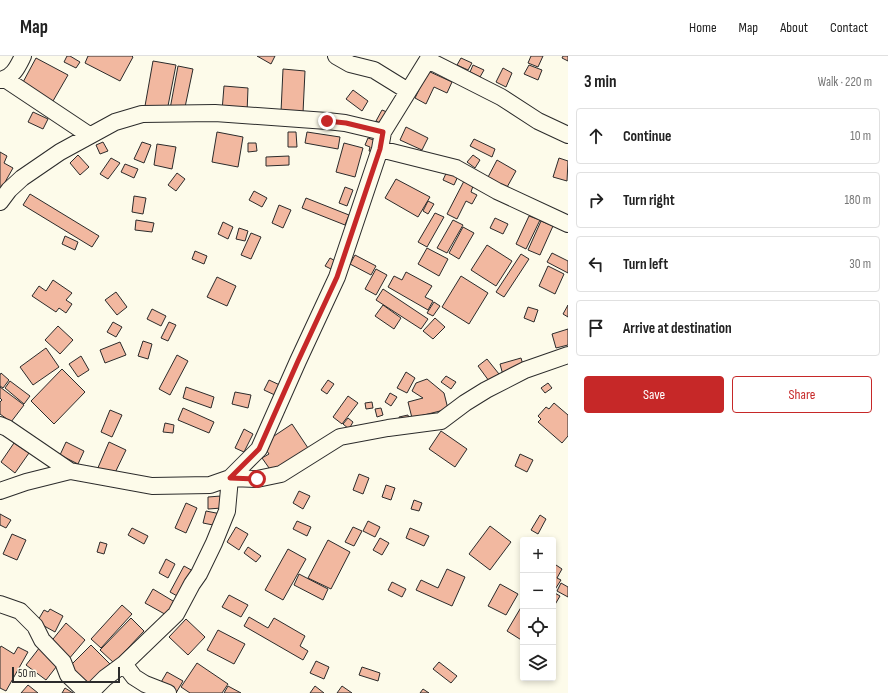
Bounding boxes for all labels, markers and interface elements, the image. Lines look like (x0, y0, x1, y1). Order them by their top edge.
text: Map (20, 16, 48, 39)
text: Home (689, 19, 717, 36)
text: Map (739, 19, 758, 36)
text: About (780, 19, 808, 36)
text: Contact (830, 19, 868, 36)
text: 3 min (584, 72, 617, 92)
text: Walk · 220 m (818, 74, 872, 90)
route end (318, 112, 336, 130)
icon: ahead (585, 125, 607, 147)
text: Continue (623, 127, 672, 146)
text: 10 m (850, 128, 871, 144)
icon: right (585, 189, 607, 211)
text: Turn right (623, 191, 675, 210)
text: 180 m (845, 192, 871, 208)
icon: left (585, 253, 607, 275)
text: Turn left (623, 255, 668, 274)
text: 30 m (849, 256, 871, 272)
icon: arrive (585, 317, 607, 339)
text: Arrive at destination (623, 319, 732, 338)
button: Save (584, 376, 724, 413)
button: Share (732, 376, 872, 413)
route start (248, 470, 266, 488)
map controls (520, 537, 556, 681)
button: + (520, 537, 556, 573)
button: − (520, 573, 556, 609)
button: locate (520, 609, 556, 645)
button: layers (520, 645, 556, 681)
scale bar (12, 665, 120, 684)
text: 50 m (18, 667, 36, 680)

